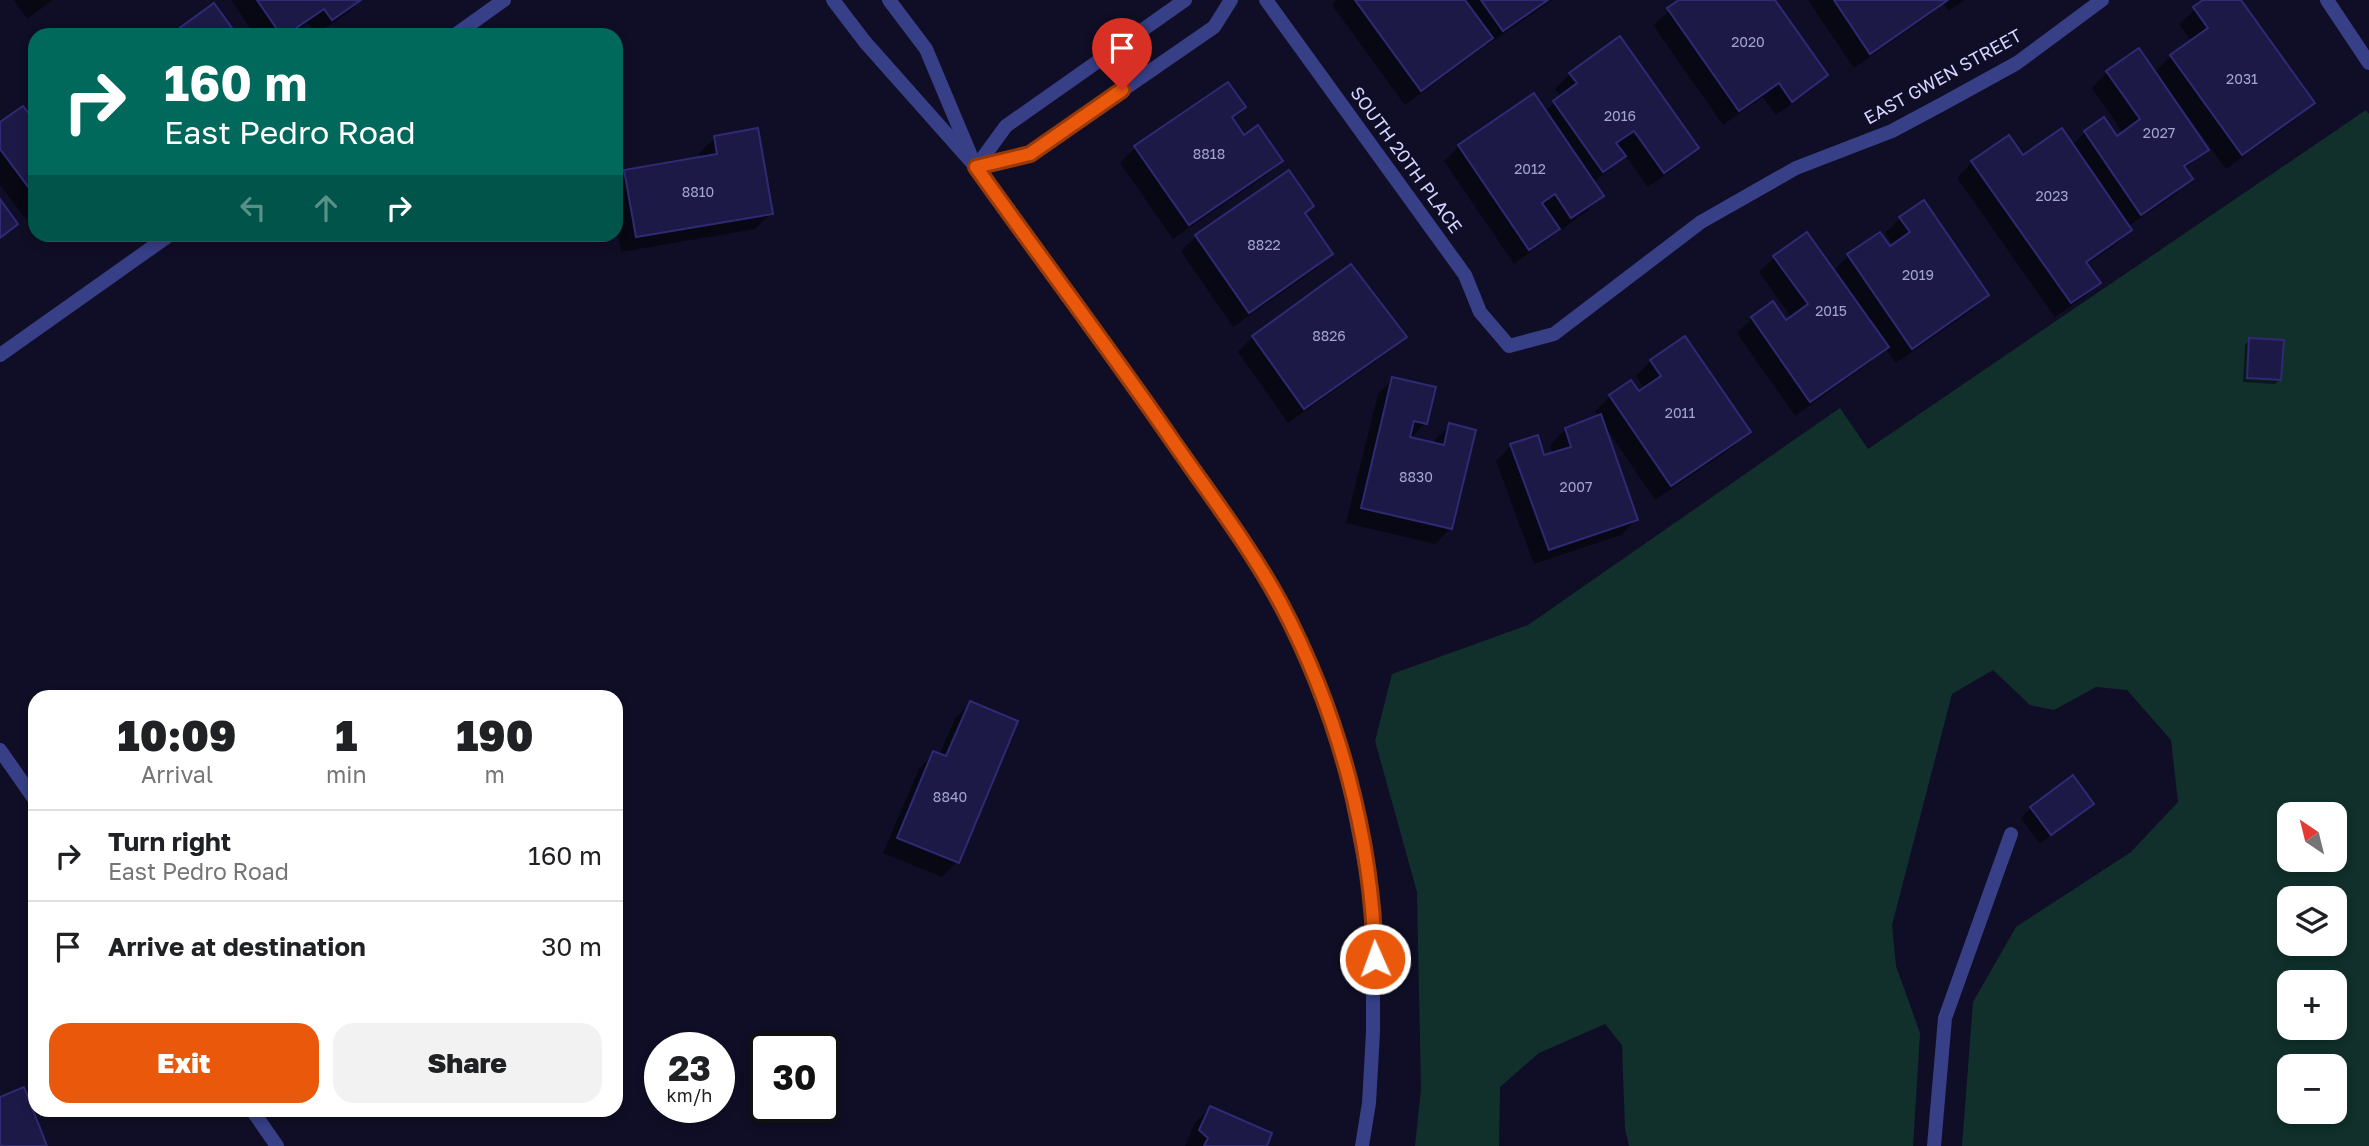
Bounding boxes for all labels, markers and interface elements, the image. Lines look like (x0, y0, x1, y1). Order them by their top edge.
pin (1092, 18, 1152, 90)
street label: EAST GWEN STREET (1860, 24, 2025, 129)
icon: arrive (1103, 29, 1141, 67)
house number: 2020 (1731, 33, 1765, 50)
text: 160 m (164, 53, 307, 112)
icon: right (49, 56, 140, 147)
house number: 2031 (2226, 70, 2258, 87)
street label: SOUTH 20TH PLACE (1346, 82, 1467, 237)
house number: 2016 (1604, 107, 1636, 124)
text: East Pedro Road (164, 113, 416, 151)
house number: 2027 (2143, 124, 2175, 141)
house number: 8818 (1193, 145, 1225, 162)
house number: 2012 (1514, 160, 1546, 177)
house number: 8810 (682, 183, 714, 200)
house number: 2023 (2035, 187, 2069, 204)
icon: left (234, 189, 272, 227)
icon: ahead (307, 189, 345, 227)
icon: right (380, 189, 418, 227)
house number: 8822 (1247, 236, 1281, 253)
house number: 2019 (1902, 266, 1934, 283)
house number: 2015 (1815, 302, 1847, 319)
house number: 8826 (1312, 327, 1346, 344)
house number: 2011 (1665, 404, 1695, 421)
house number: 8830 (1399, 468, 1433, 485)
house number: 2007 (1560, 478, 1592, 495)
text: 10:09 (118, 710, 236, 760)
text: 1 (335, 710, 357, 760)
text: 190 (456, 710, 533, 760)
text: Arrival (141, 760, 213, 788)
text: min (326, 760, 367, 788)
text: m (485, 760, 505, 788)
house number: 8840 (933, 788, 967, 805)
north arrow (2277, 802, 2347, 872)
map controls (2277, 802, 2347, 1124)
text: Turn right (108, 826, 231, 857)
icon: right (49, 837, 87, 875)
text: 160 m (528, 840, 602, 871)
text: East Pedro Road (108, 857, 289, 885)
button: layers (2277, 886, 2347, 956)
position arrow (1338, 922, 1412, 996)
icon: arrive (49, 928, 87, 966)
text: Arrive at destination (108, 931, 366, 962)
text: 30 m (541, 931, 602, 962)
button: + (2277, 970, 2347, 1040)
button: Exit (49, 1023, 319, 1103)
button: Share (333, 1023, 602, 1103)
speed limit sign: 30 (749, 1032, 840, 1123)
text: 23 (668, 1047, 711, 1089)
button: − (2277, 1054, 2347, 1124)
text: km/h (667, 1084, 712, 1106)

